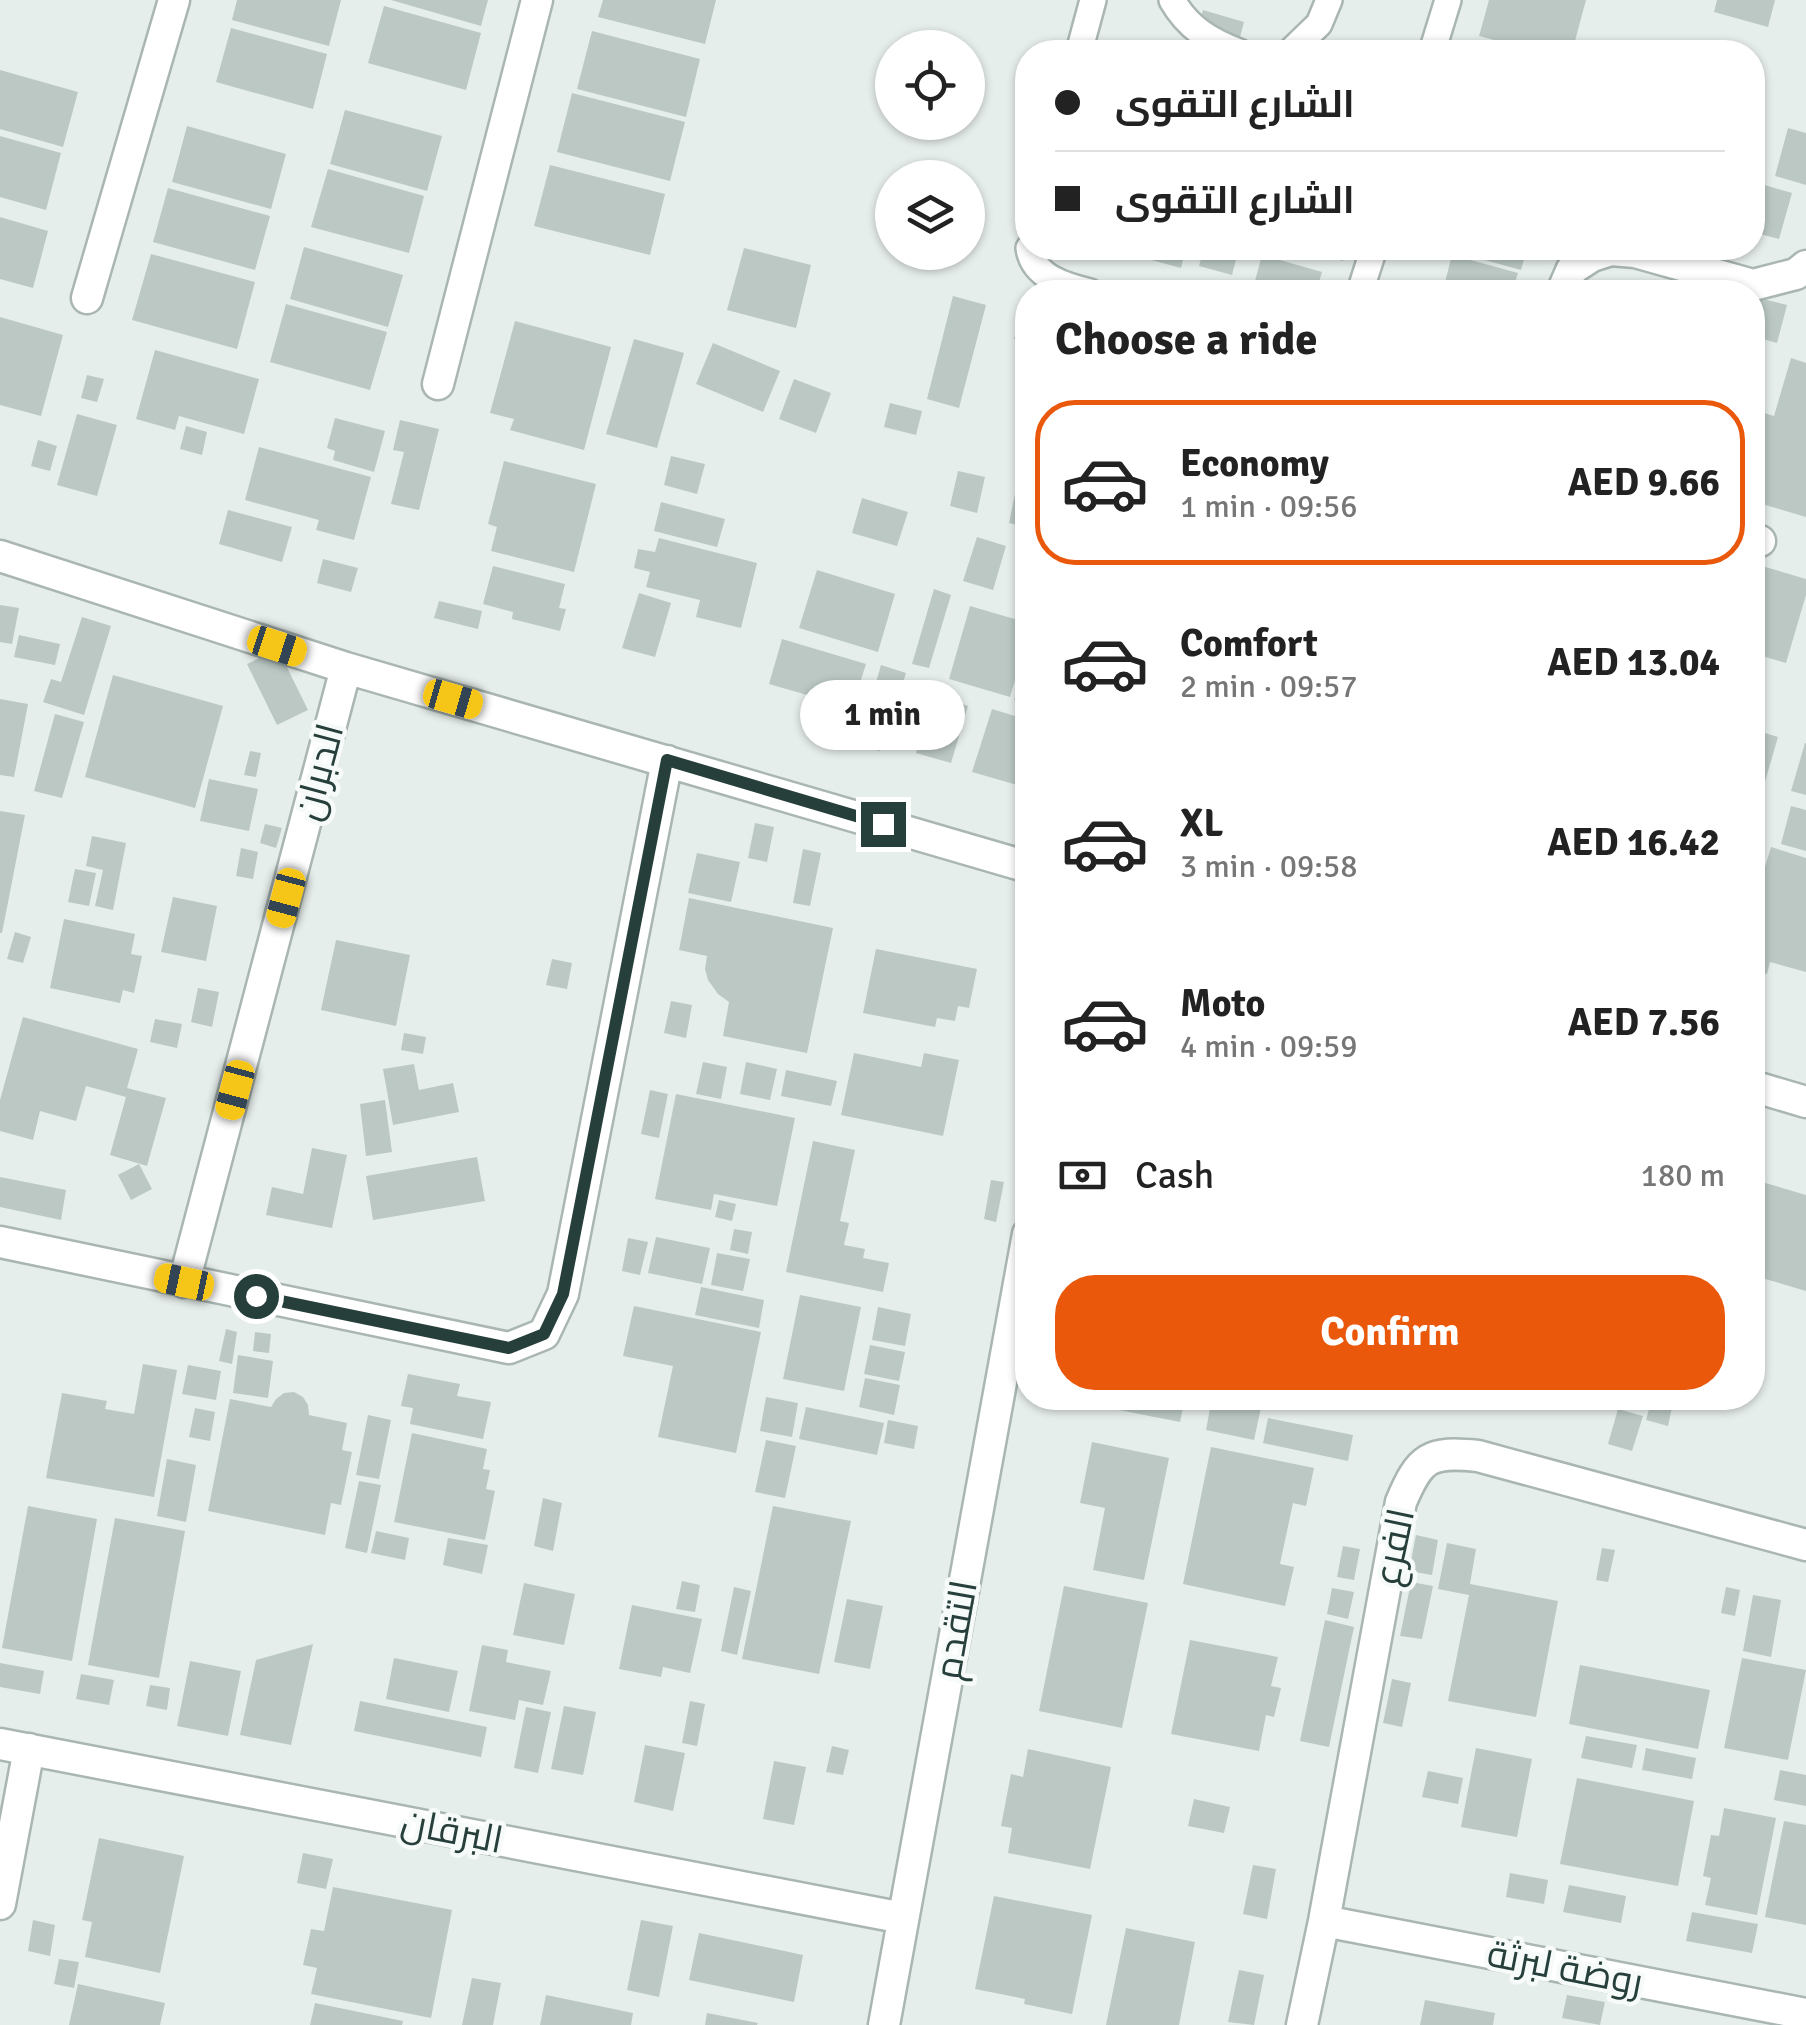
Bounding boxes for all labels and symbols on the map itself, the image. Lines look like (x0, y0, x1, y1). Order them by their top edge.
car (244, 622, 310, 670)
car (420, 676, 486, 722)
callout: 1 min (800, 679, 966, 749)
street label: الدبران (284, 719, 354, 825)
route end (861, 802, 906, 847)
car (264, 865, 308, 931)
car (213, 1057, 257, 1123)
car (152, 1261, 216, 1303)
route start (234, 1274, 279, 1319)
street label: الفرع (1363, 1504, 1426, 1590)
street label: التقدم (924, 1577, 990, 1684)
street label: البرقان (397, 1798, 507, 1864)
street label: روضة لبرثة (1483, 1930, 1647, 2006)

